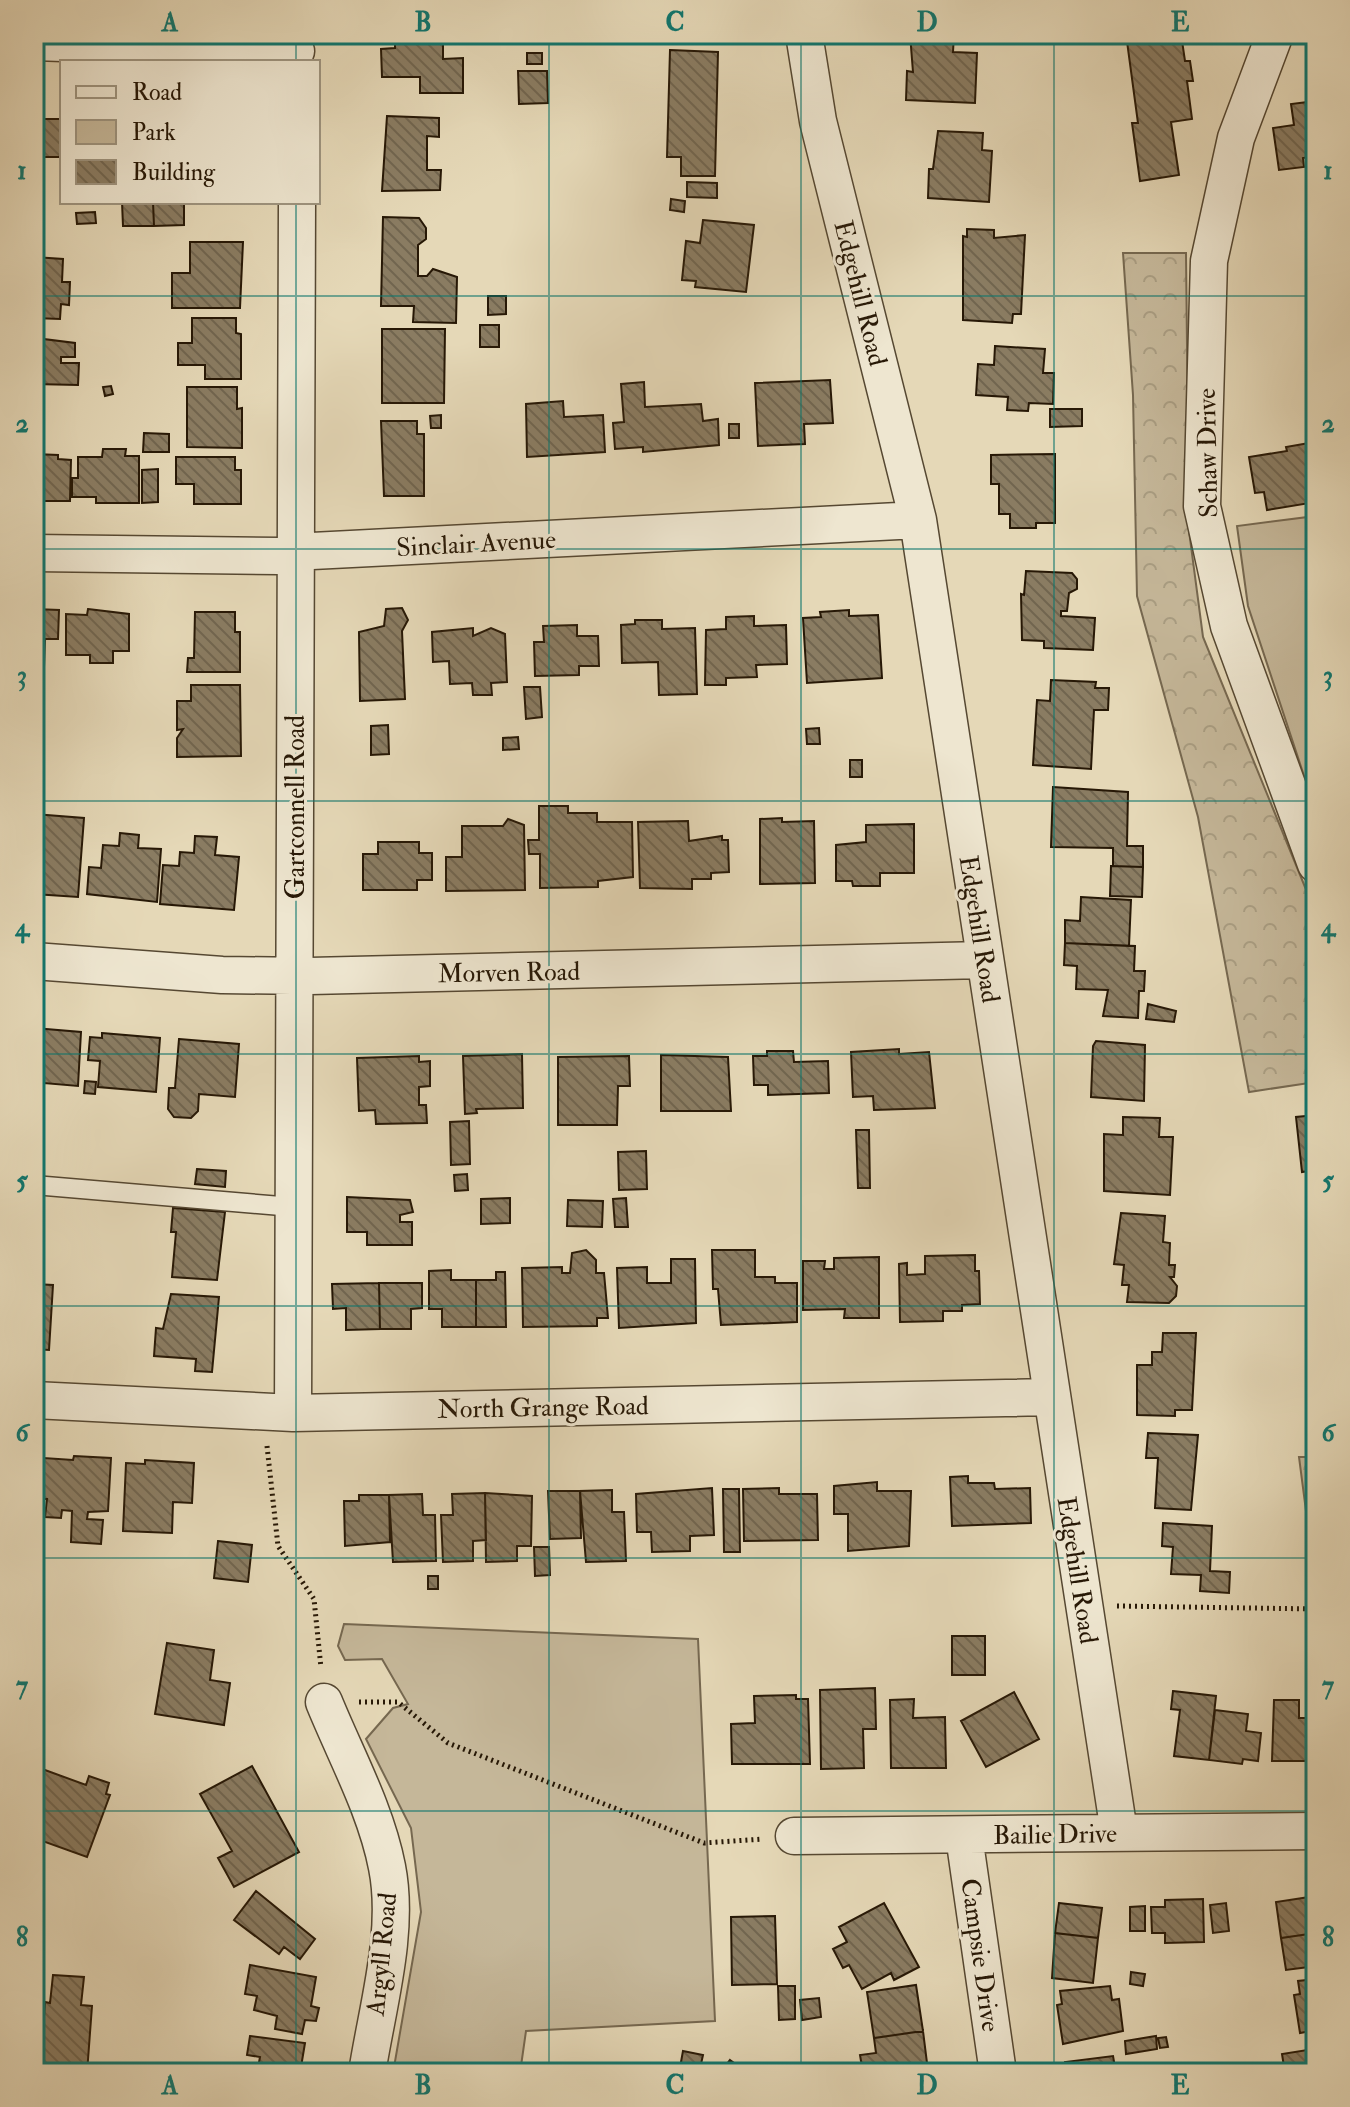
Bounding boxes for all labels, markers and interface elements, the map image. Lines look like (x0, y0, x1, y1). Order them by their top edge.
text: A (161, 7, 179, 39)
text: B (414, 7, 432, 39)
text: C (665, 7, 685, 39)
text: D (916, 7, 938, 39)
text: E (1171, 7, 1190, 39)
legend (60, 60, 320, 204)
text: Road (132, 77, 182, 108)
text: Park (132, 117, 176, 148)
text: 1 (17, 155, 27, 187)
text: 1 (1323, 155, 1333, 187)
text: Building (132, 157, 216, 188)
street label: Edgehill Road (826, 217, 894, 370)
street label: Schaw Drive (1191, 388, 1225, 518)
text: 2 (15, 408, 29, 440)
text: 2 (1321, 408, 1335, 440)
street label: Sinclair Avenue (395, 524, 557, 564)
text: 3 (17, 660, 27, 692)
text: 3 (1323, 660, 1333, 692)
street label: Gartconnell Road (280, 715, 312, 899)
street label: Edgehill Road (952, 853, 1006, 1005)
text: 4 (14, 912, 31, 944)
text: 4 (1320, 912, 1337, 944)
street label: Morven Road (438, 956, 581, 990)
text: 5 (16, 1165, 28, 1197)
text: 5 (1322, 1165, 1334, 1197)
street label: North Grange Road (437, 1390, 649, 1426)
text: 6 (15, 1417, 30, 1449)
text: 6 (1321, 1417, 1336, 1449)
street label: Edgehill Road (1050, 1494, 1104, 1646)
text: 7 (16, 1670, 28, 1702)
text: 7 (1322, 1670, 1334, 1702)
street label: Bailie Drive (993, 1818, 1117, 1852)
street label: Campsie Drive (952, 1876, 1007, 2034)
street label: Argyll Road (360, 1891, 404, 2018)
text: 8 (16, 1922, 28, 1954)
text: 8 (1322, 1922, 1334, 1954)
text: A (161, 2070, 179, 2102)
text: B (414, 2070, 432, 2102)
text: C (665, 2070, 685, 2102)
text: D (916, 2070, 938, 2102)
text: E (1171, 2070, 1190, 2102)

